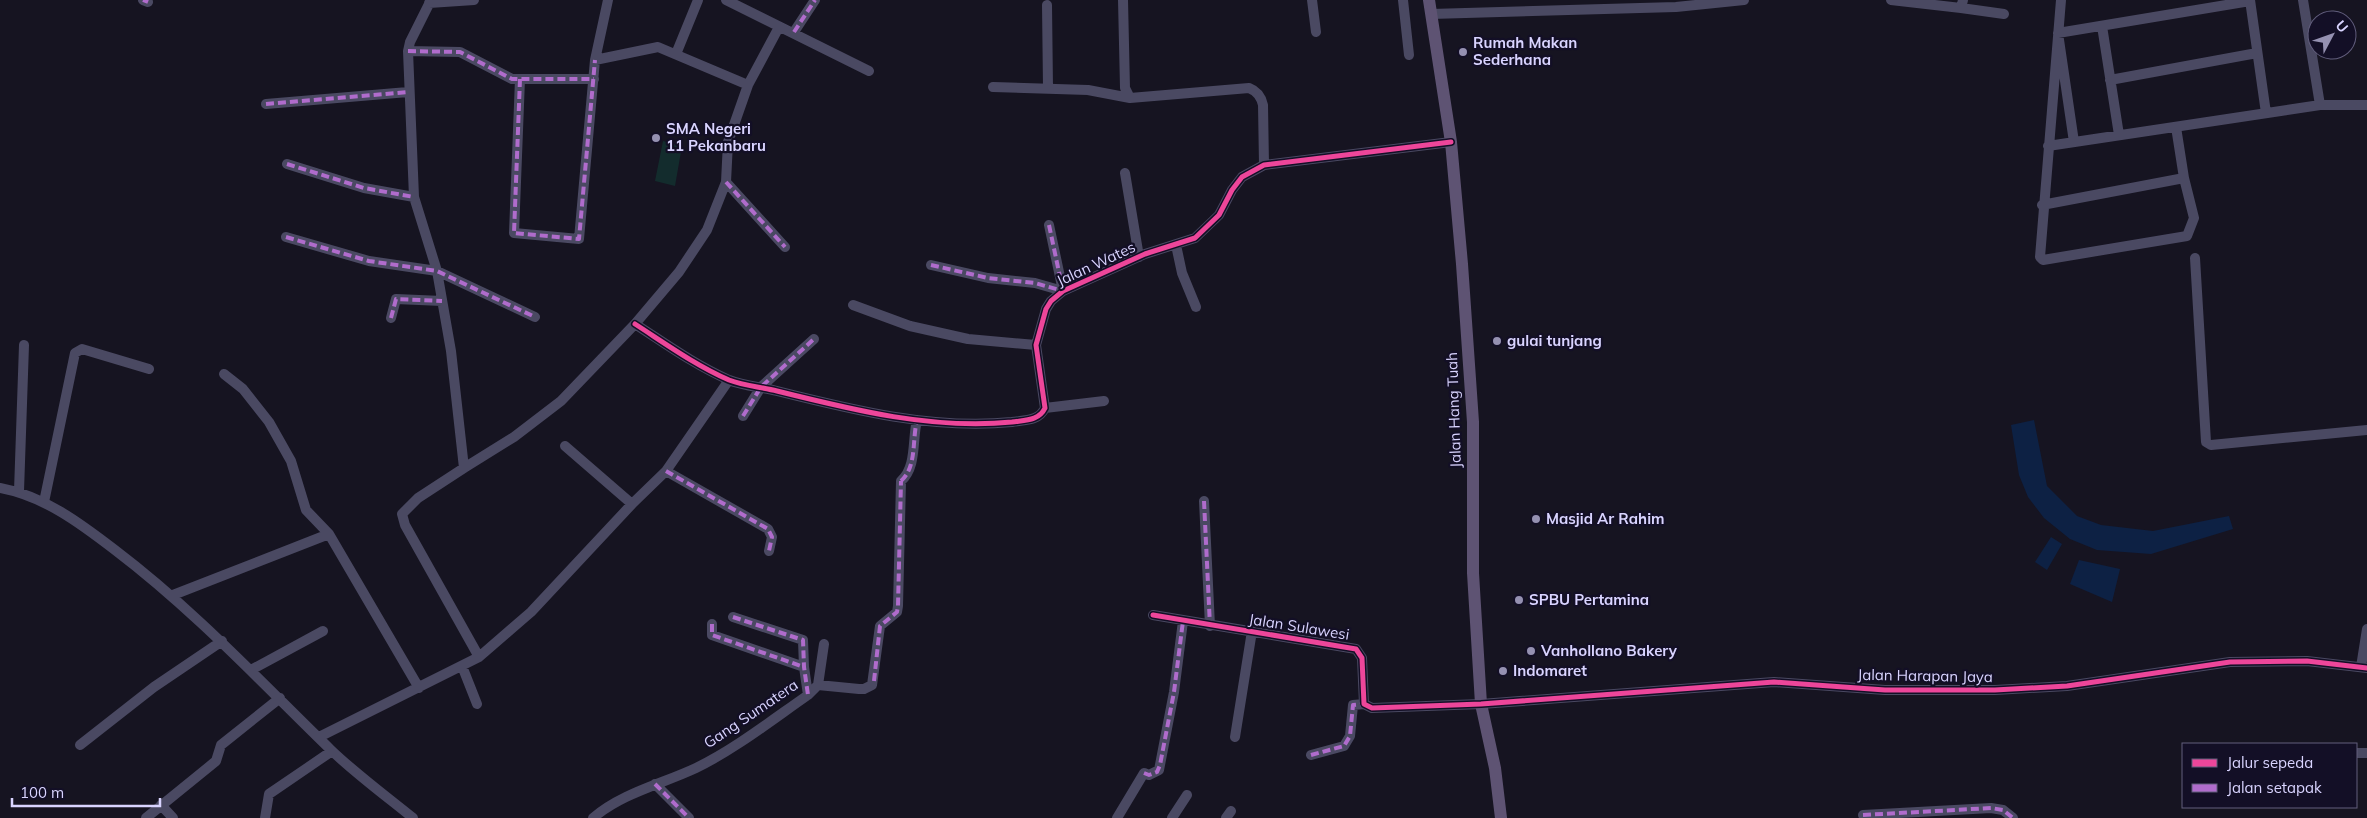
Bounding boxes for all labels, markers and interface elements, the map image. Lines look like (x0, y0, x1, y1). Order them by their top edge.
north arrow (2307, 10, 2357, 60)
text: U (2332, 17, 2352, 36)
place label: Rumah Makan Sederhana (1473, 33, 1577, 69)
marker: Rumah Makan Sederhana (1457, 46, 1469, 58)
place label: SMA Negeri 11 Pekanbaru (666, 119, 766, 155)
marker: SMA Negeri 11 Pekanbaru (650, 132, 662, 144)
street label: Jalan Wates (1053, 237, 1138, 290)
place label: gulai tunjang (1507, 331, 1602, 350)
marker: gulai tunjang (1491, 335, 1503, 347)
street label: Jalan Hang Tuah (1442, 352, 1465, 468)
place label: Masjid Ar Rahim (1546, 509, 1665, 528)
marker: Masjid Ar Rahim (1530, 513, 1542, 525)
place label: SPBU Pertamina (1529, 590, 1649, 609)
marker: SPBU Pertamina (1513, 594, 1525, 606)
street label: Jalan Sulawesi (1247, 609, 1351, 644)
place label: Vanhollano Bakery (1540, 641, 1678, 660)
marker: Vanhollano Bakery (1525, 645, 1537, 657)
place label: Indomaret (1513, 661, 1587, 680)
marker: Indomaret (1497, 665, 1509, 677)
street label: Jalan Harapan Jaya (1857, 665, 1993, 686)
street label: Gang Sumatera (700, 675, 801, 752)
legend (2182, 743, 2357, 808)
text: Jalur sepeda (2227, 753, 2313, 772)
scale bar (12, 776, 160, 808)
text: Jalan setapak (2227, 778, 2322, 797)
text: 100 m (20, 783, 64, 802)

